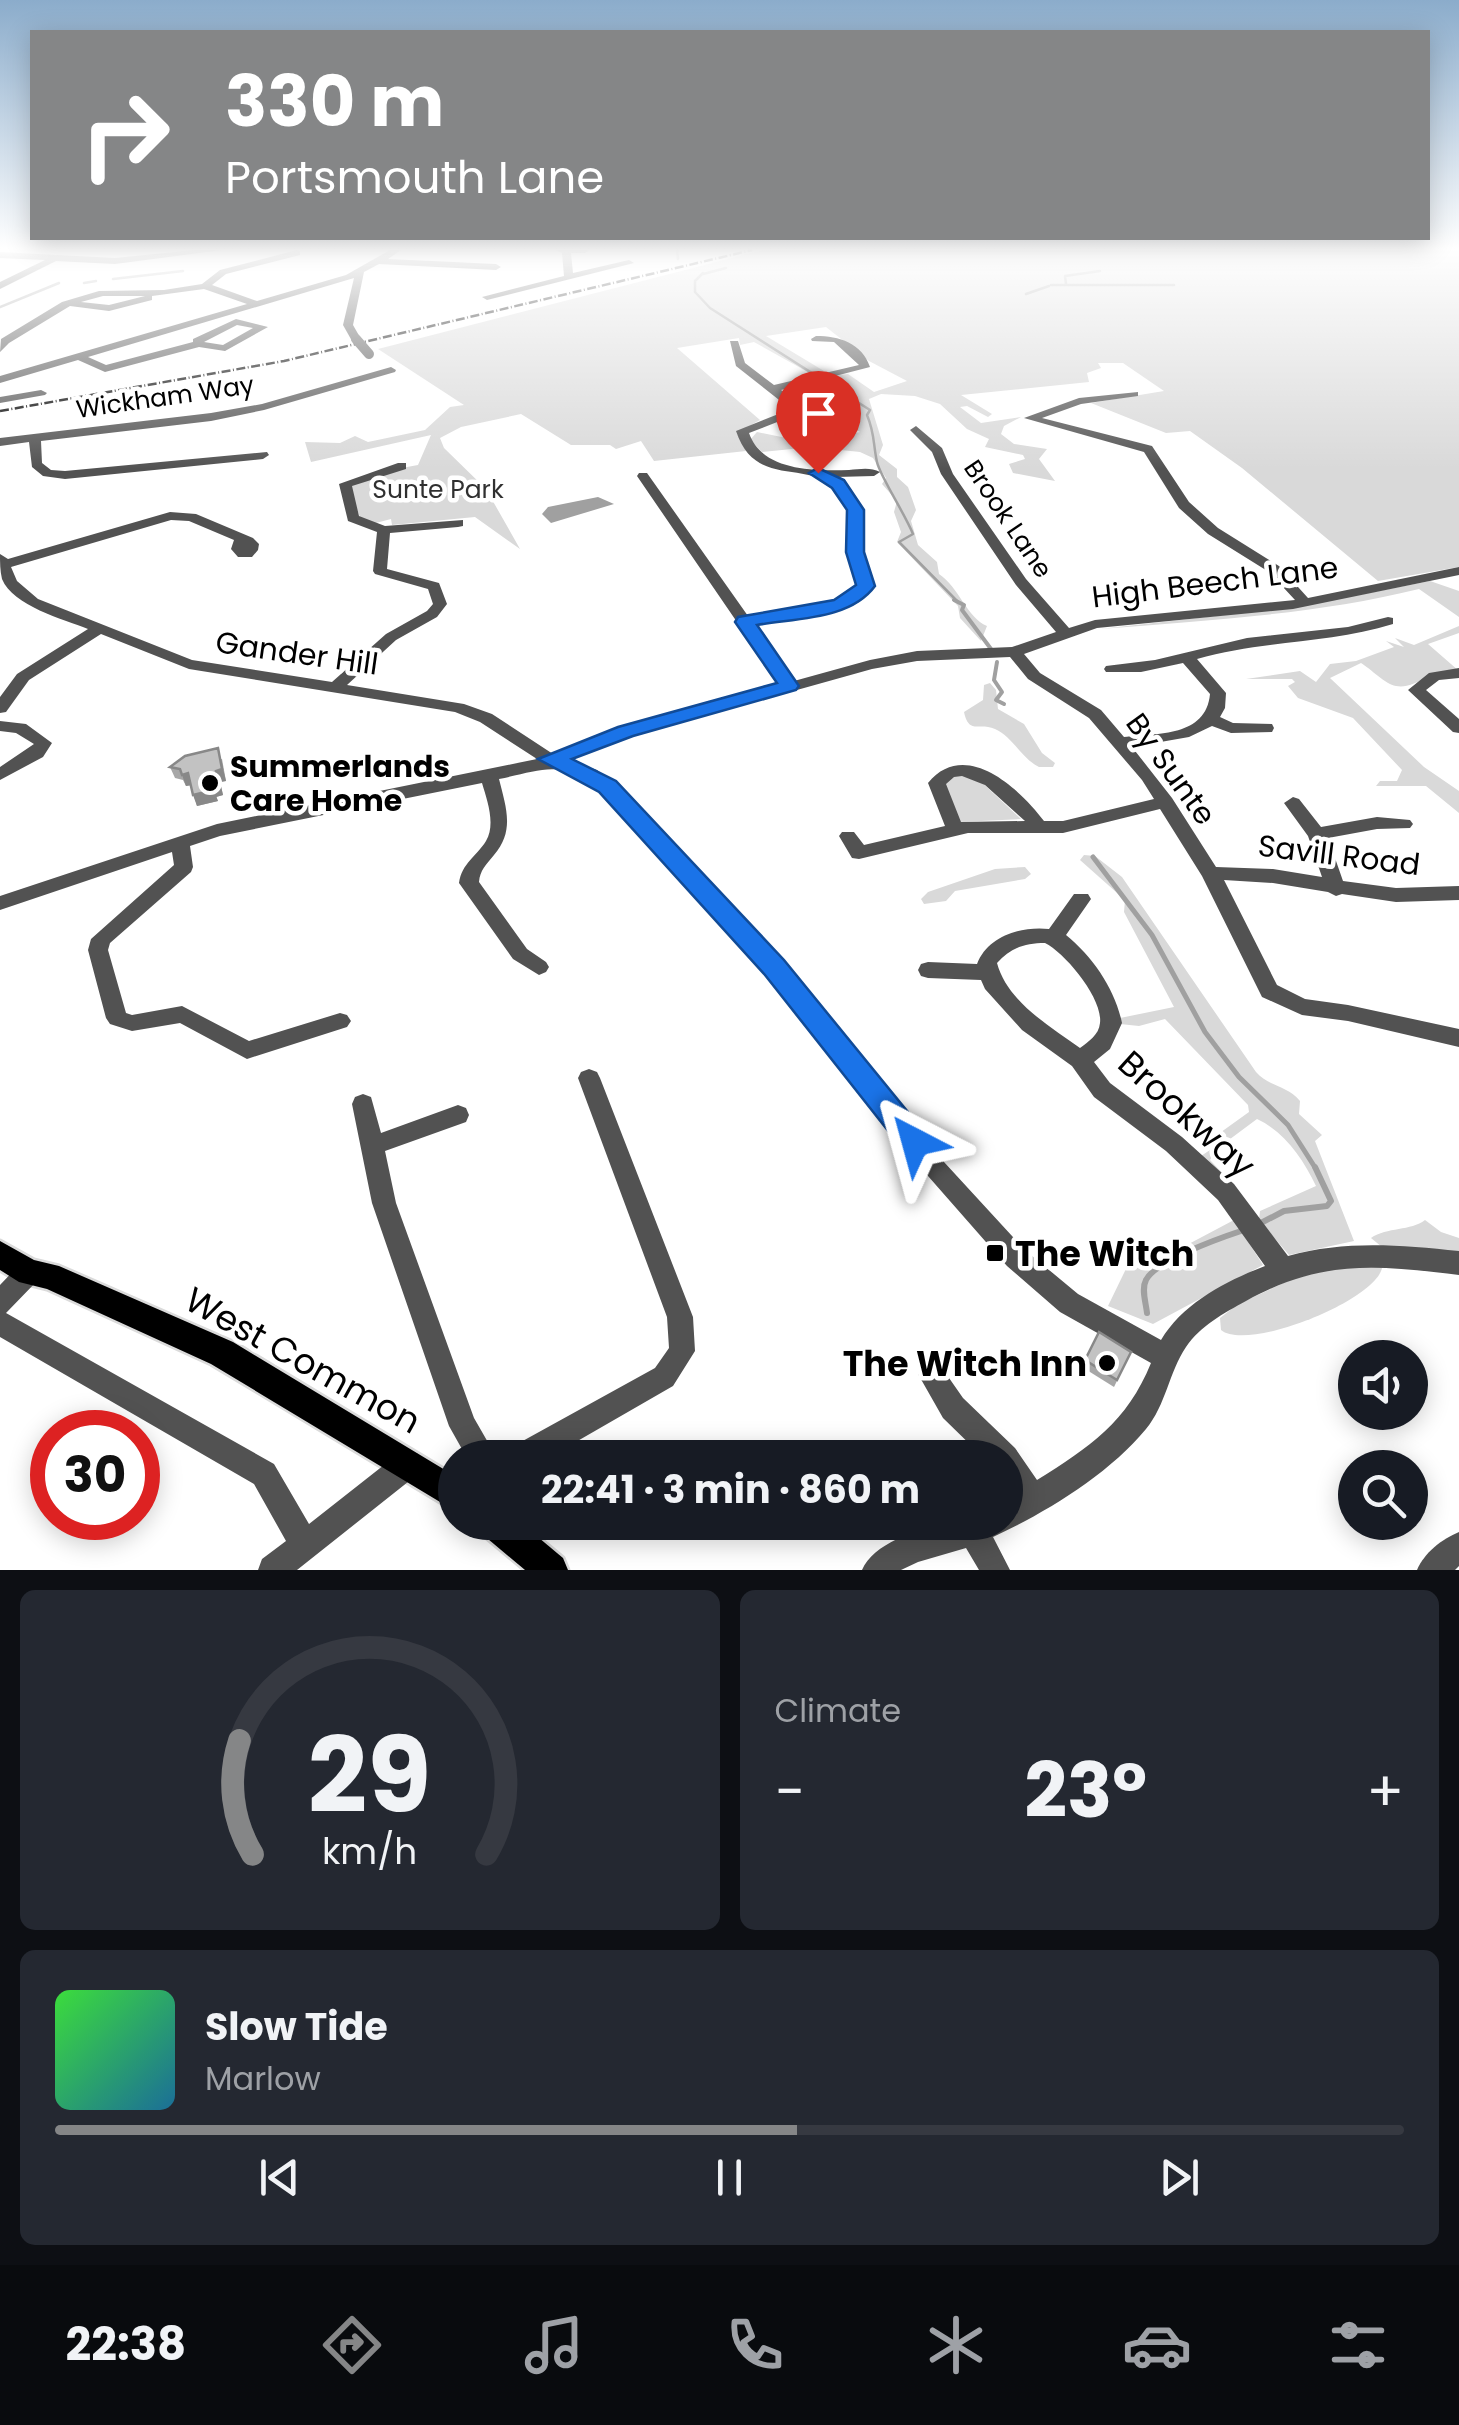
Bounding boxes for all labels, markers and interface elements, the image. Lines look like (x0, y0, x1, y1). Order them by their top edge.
text: 330 m (225, 52, 444, 151)
icon: right (60, 70, 190, 200)
text: Portsmouth Lane (225, 146, 604, 209)
street label: Wickham Way (74, 367, 256, 427)
pin (776, 371, 861, 474)
icon: arrive (791, 386, 846, 441)
street label: Brook Lane (956, 453, 1060, 585)
park label: Sunte Park (372, 472, 504, 507)
street label: High Beech Lane (1089, 546, 1341, 618)
street label: Gander Hill (213, 620, 381, 686)
street label: By Sunte (1116, 704, 1226, 834)
place label: Summerlands Care Home (230, 745, 450, 822)
marker: Summerlands Care Home (199, 772, 221, 794)
street label: Savill Road (1256, 824, 1422, 886)
street label: Brookway (1108, 1039, 1267, 1189)
position arrow (863, 1090, 967, 1194)
place label: The Witch (1015, 1229, 1194, 1278)
marker: The Witch (984, 1242, 1006, 1264)
street label: West Common (176, 1275, 430, 1445)
place label: The Witch Inn (843, 1339, 1087, 1388)
map controls (1338, 1340, 1428, 1540)
button: sound (1338, 1340, 1428, 1430)
marker: The Witch Inn (1096, 1352, 1118, 1374)
speed limit sign: 30 (30, 1410, 160, 1540)
button: search (1338, 1450, 1428, 1540)
text: 22:41 · 3 min · 860 m (541, 1463, 920, 1516)
text: Climate (775, 1688, 901, 1733)
text: 29 (308, 1703, 431, 1848)
text: 23° (1024, 1738, 1147, 1843)
text: − (775, 1753, 805, 1830)
text: + (1366, 1753, 1404, 1830)
text: km/h (322, 1826, 417, 1877)
text: Slow Tide (205, 2000, 388, 2053)
text: Marlow (205, 2056, 321, 2101)
icon: previous (252, 2150, 307, 2205)
icon: pause (702, 2150, 757, 2205)
icon: next (1152, 2150, 1207, 2205)
icon: directions (317, 2310, 387, 2380)
icon: music (519, 2310, 589, 2380)
icon: phone (720, 2310, 790, 2380)
icon: climate (921, 2310, 991, 2380)
icon: car (1122, 2310, 1192, 2380)
icon: filters (1323, 2310, 1393, 2380)
text: 22:38 (66, 2313, 186, 2376)

